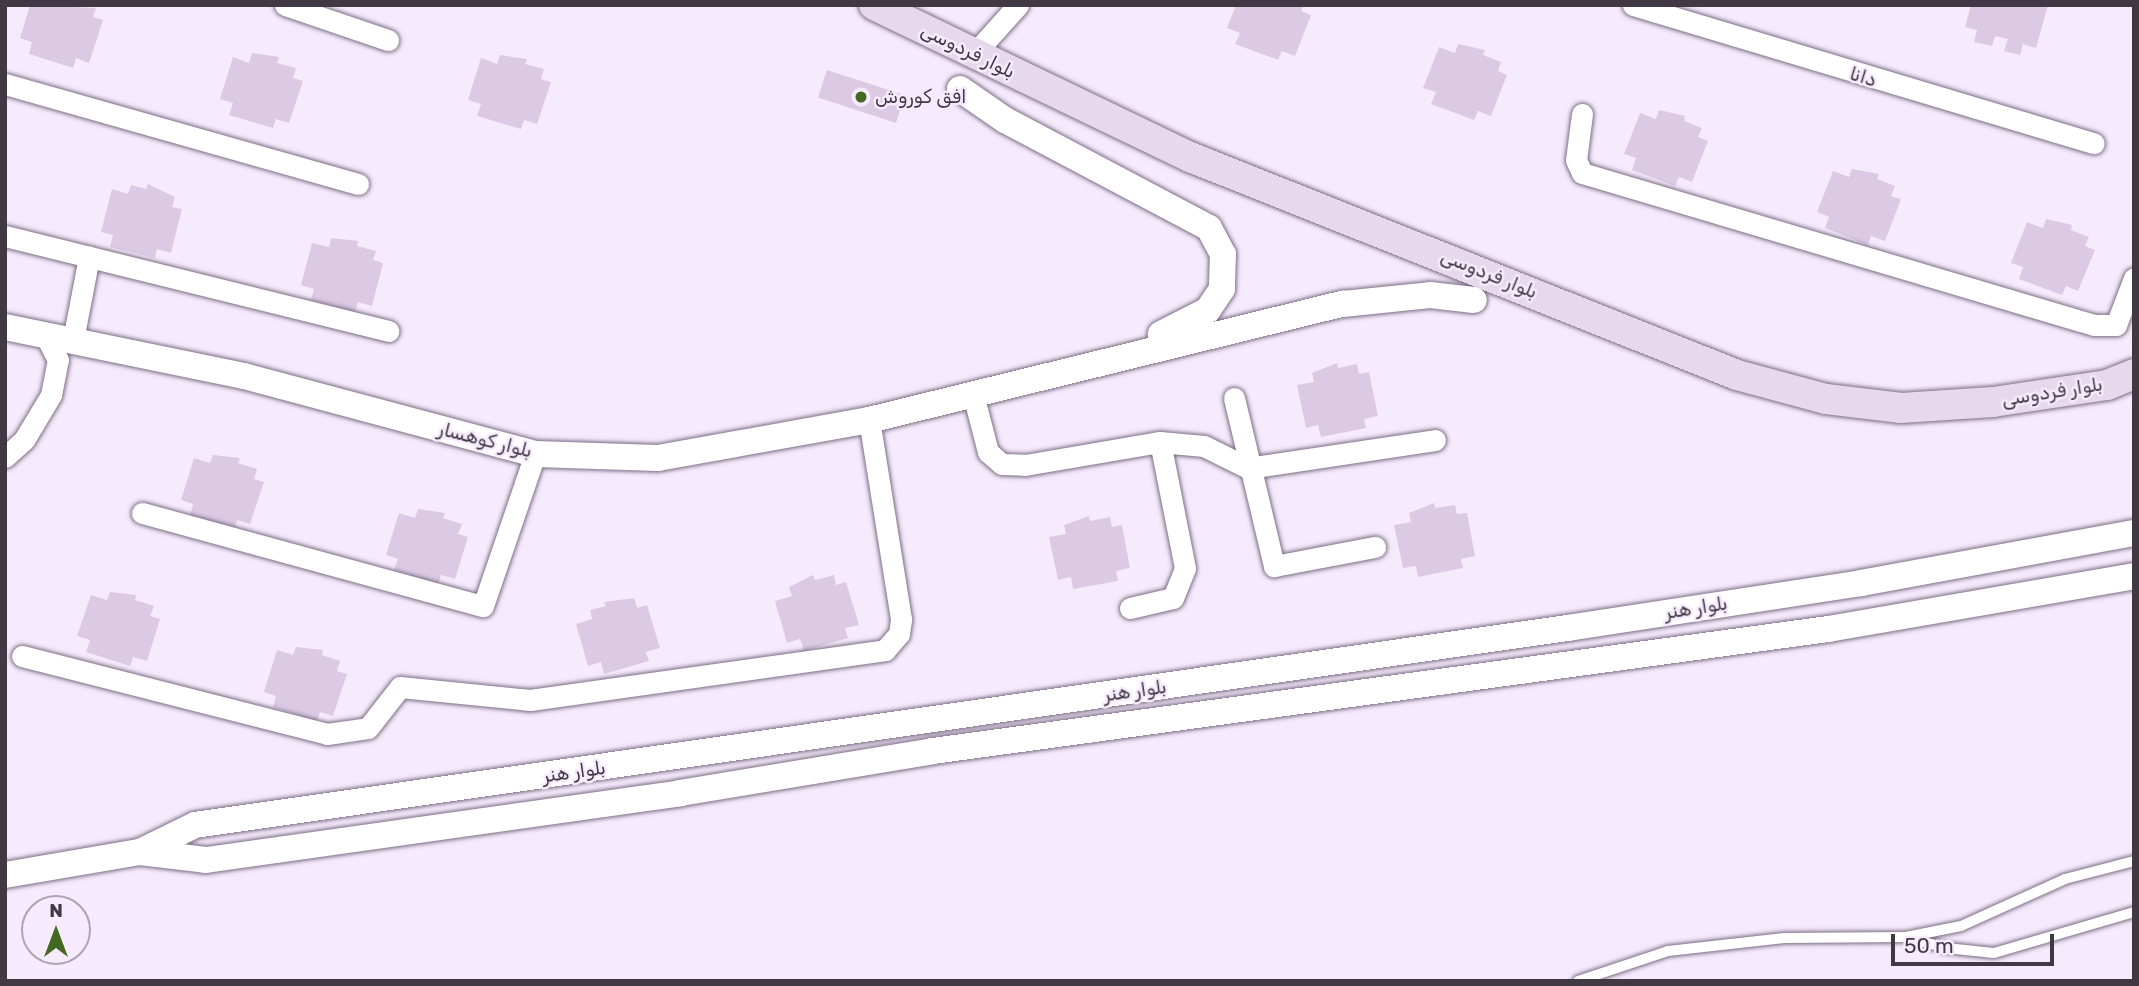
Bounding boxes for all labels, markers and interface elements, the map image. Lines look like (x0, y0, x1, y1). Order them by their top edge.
street label: بلوار فردوسی (917, 18, 1019, 84)
street label: دانا (1847, 62, 1879, 92)
place label: افق کوروش (875, 86, 967, 108)
marker: افق کوروش (853, 89, 869, 105)
street label: بلوار فردوسی (1438, 244, 1540, 304)
street label: بلوار فردوسی (2000, 373, 2104, 411)
street label: بلوار کوهسار (436, 417, 534, 463)
street label: بلوار هنر (1663, 592, 1729, 624)
street label: بلوار هنر (1102, 675, 1168, 707)
street label: بلوار هنر (541, 756, 607, 788)
north arrow (21, 895, 91, 965)
text: N (49, 899, 63, 922)
scale bar (1894, 920, 2057, 964)
text: 50 m (1904, 933, 1954, 958)

